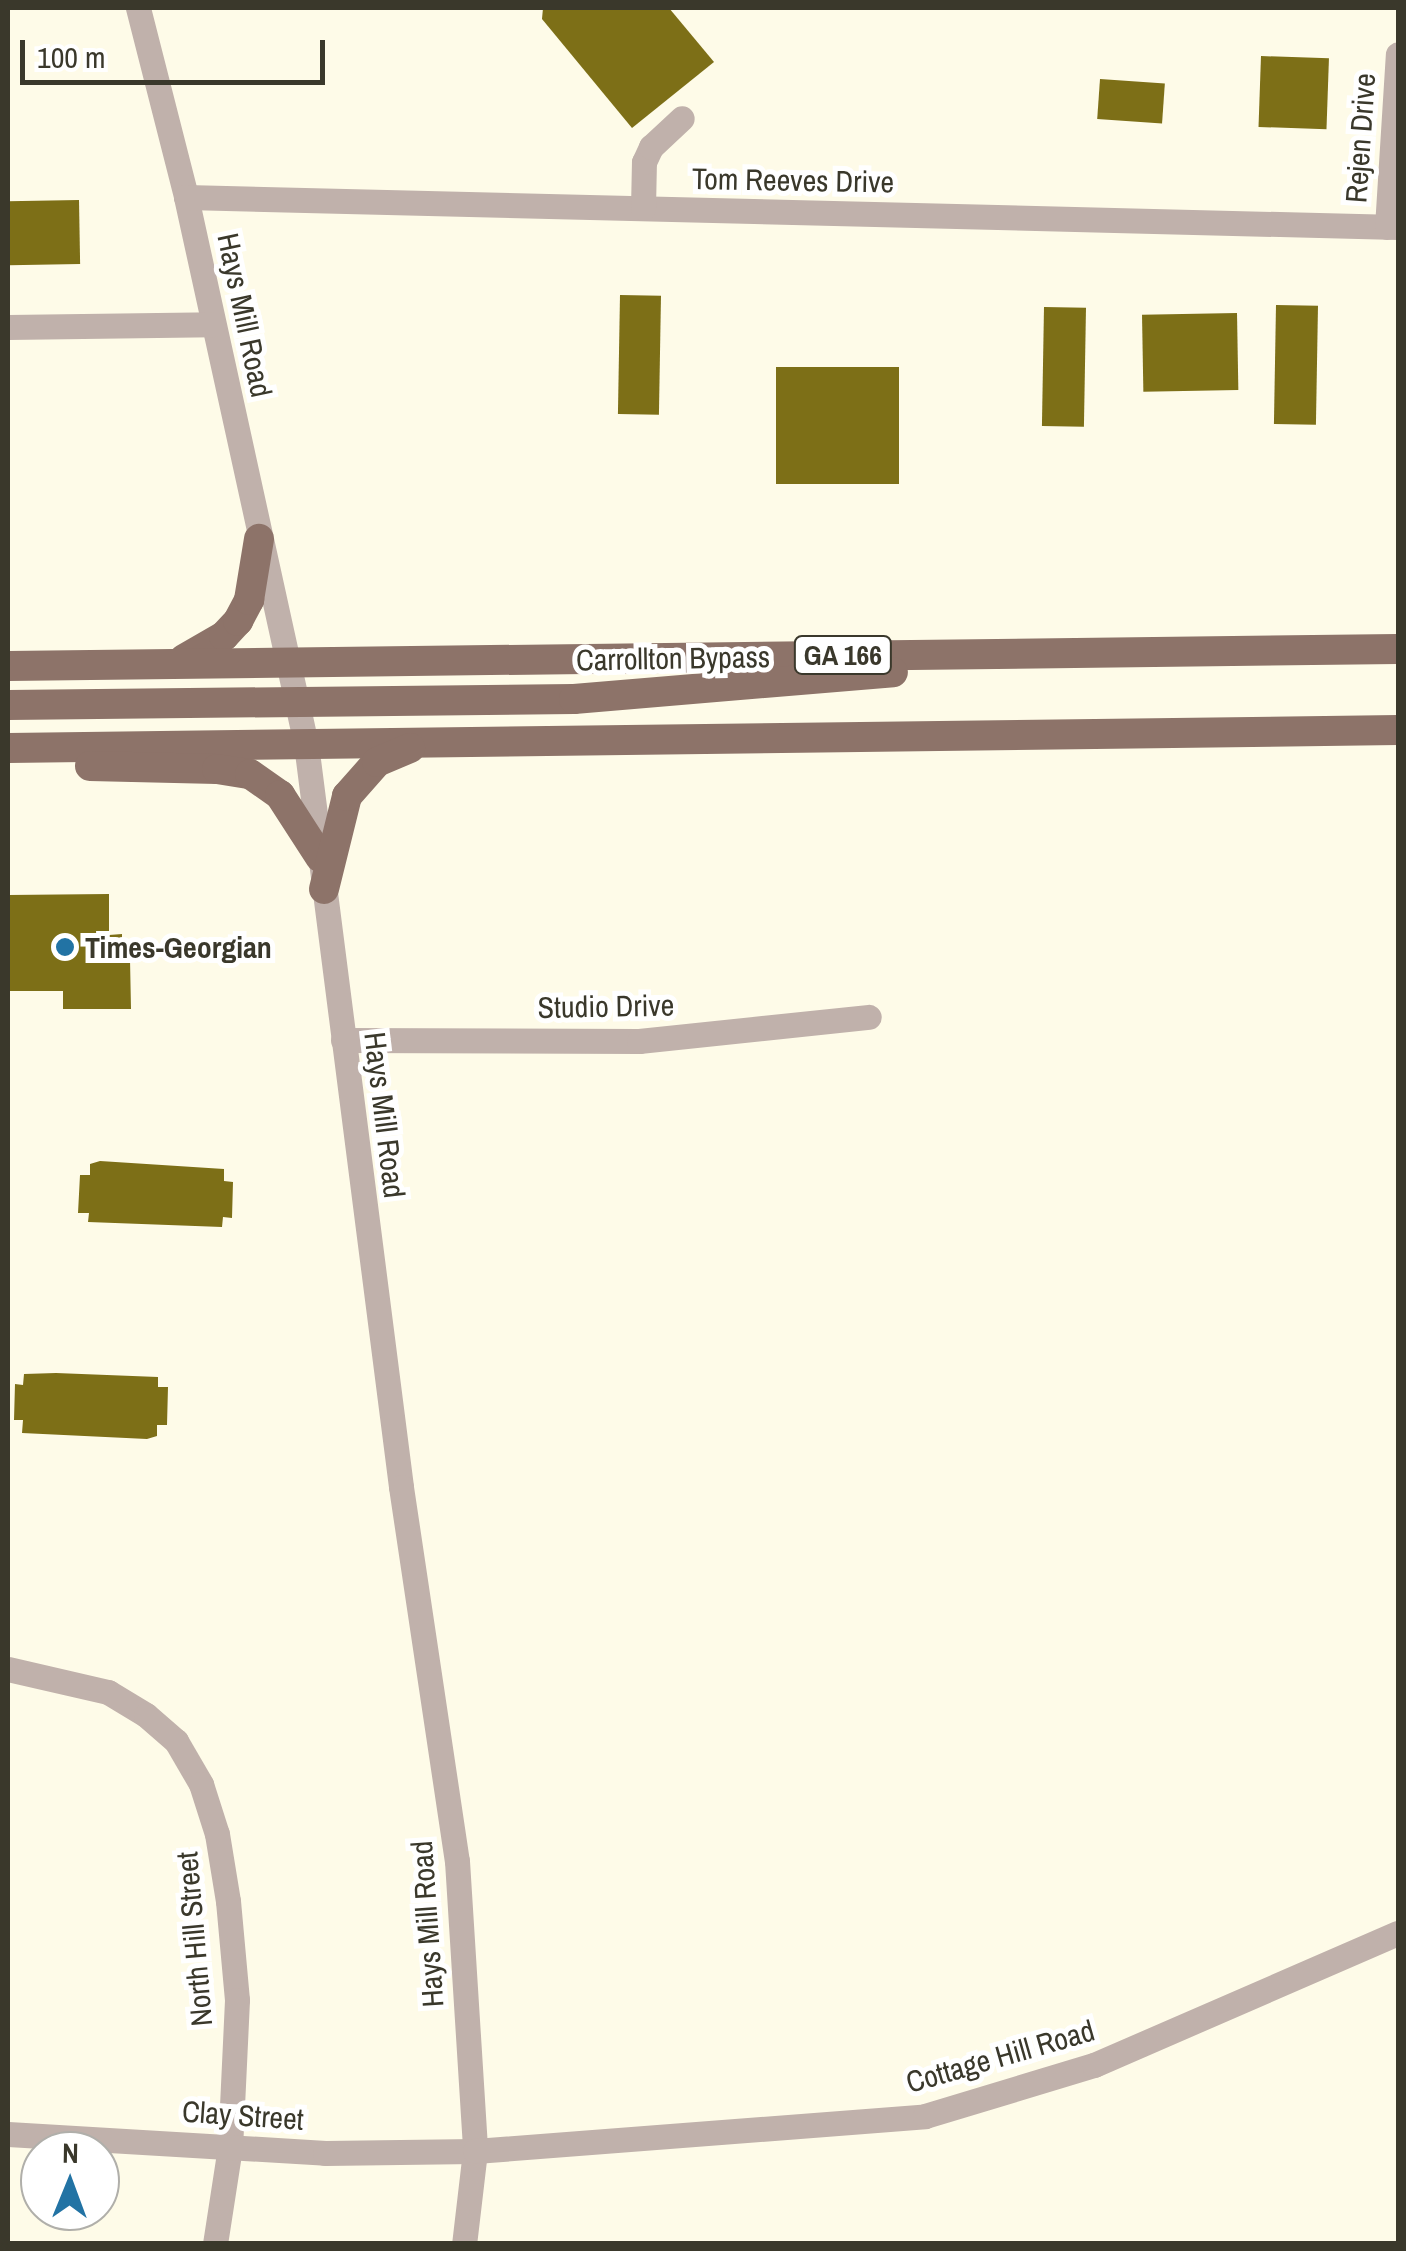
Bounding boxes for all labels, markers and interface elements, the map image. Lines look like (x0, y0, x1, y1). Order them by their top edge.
scale bar (25, 20, 330, 82)
text: 100 m (37, 37, 105, 77)
street label: Rejen Drive (1338, 72, 1382, 204)
street label: Tom Reeves Drive (692, 160, 894, 200)
street label: Hays Mill Road (210, 230, 280, 400)
road number: GA 166 (793, 632, 893, 678)
street label: Carrollton Bypass (576, 638, 770, 678)
place label: Times-Georgian (85, 929, 272, 965)
marker: Times-Georgian (54, 936, 76, 958)
street label: Studio Drive (537, 987, 675, 1025)
street label: Hays Mill Road (357, 1030, 413, 1200)
street label: Hays Mill Road (403, 1840, 451, 2008)
street label: North Hill Street (168, 1850, 220, 2028)
street label: Cottage Hill Road (902, 2012, 1098, 2100)
street label: Clay Street (181, 2093, 305, 2137)
north arrow (20, 2131, 120, 2231)
text: N (62, 2134, 79, 2172)

